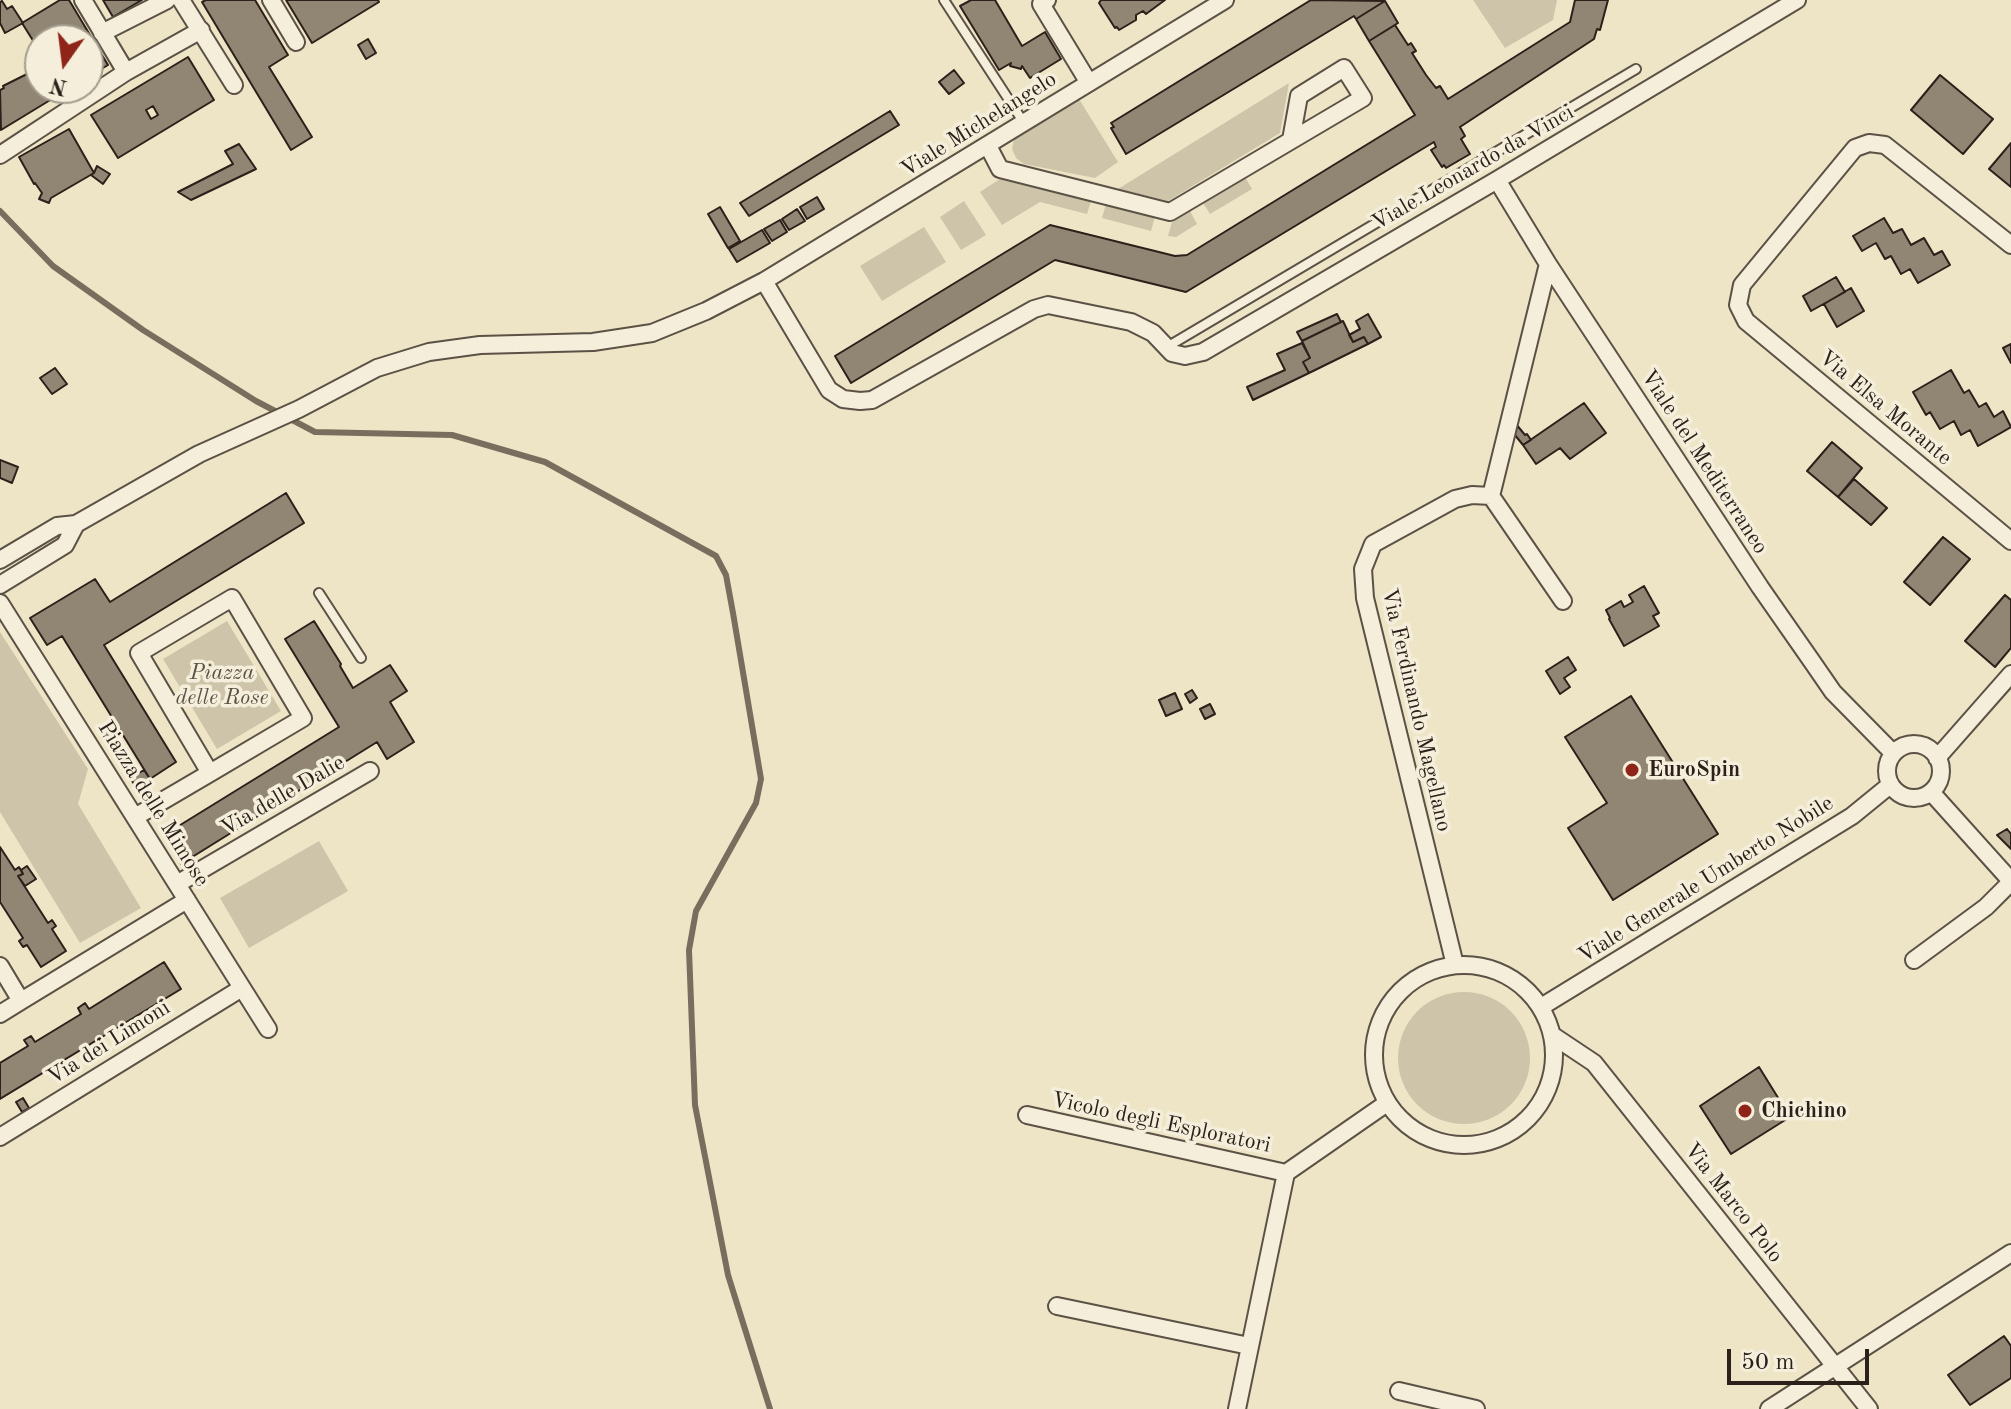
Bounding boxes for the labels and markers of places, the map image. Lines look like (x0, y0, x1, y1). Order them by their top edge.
place label: EuroSpin (1648, 757, 1740, 783)
marker: EuroSpin (1623, 761, 1641, 779)
place label: Chichino (1761, 1098, 1847, 1124)
marker: Chichino (1736, 1102, 1754, 1120)

